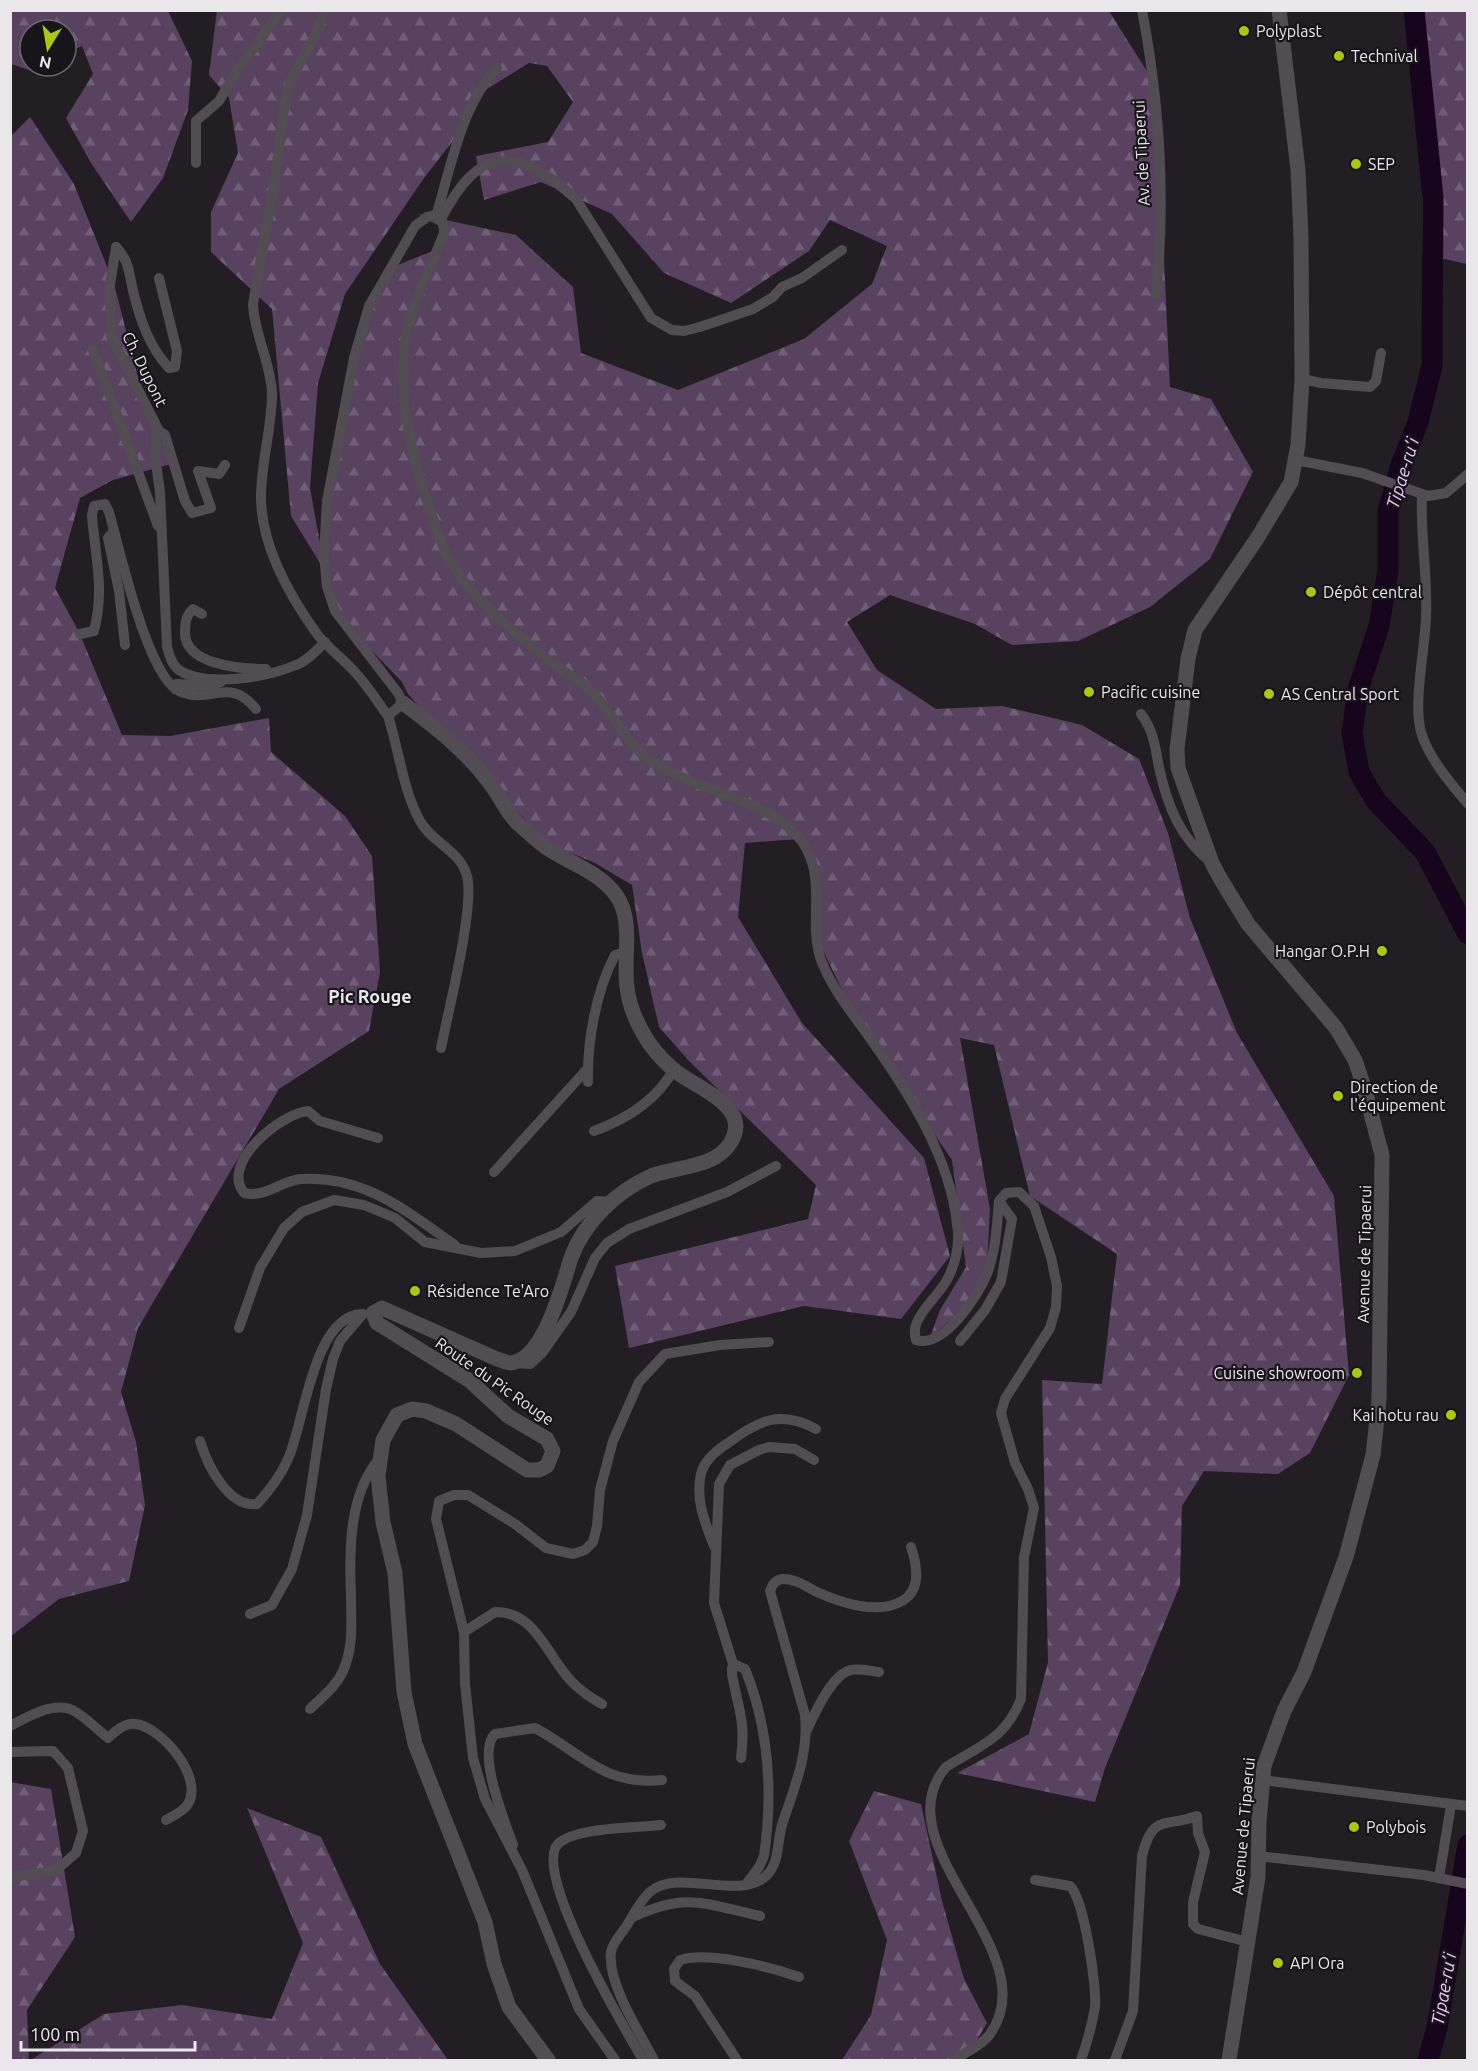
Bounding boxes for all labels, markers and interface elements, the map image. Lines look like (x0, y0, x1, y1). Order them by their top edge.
north arrow (18, 18, 78, 78)
place label: Polyplast (1256, 22, 1322, 40)
marker: Polyplast (1237, 24, 1251, 38)
place label: Technival (1351, 47, 1418, 65)
marker: Technival (1332, 49, 1346, 63)
text: N (38, 53, 53, 73)
street label: Av. de Tipaerui (1129, 100, 1153, 206)
place label: SEP (1368, 155, 1395, 173)
marker: SEP (1349, 157, 1363, 171)
street label: Ch. Dupont (119, 329, 171, 410)
water label: Tipae-ru’i (1382, 435, 1422, 511)
place label: Dépôt central (1323, 583, 1422, 601)
marker: Dépôt central (1304, 585, 1318, 599)
place label: Pacific cuisine (1101, 683, 1200, 701)
marker: Pacific cuisine (1082, 685, 1096, 699)
place label: AS Central Sport (1281, 685, 1400, 703)
marker: AS Central Sport (1262, 687, 1276, 701)
place label: Hangar O.P.H (1275, 942, 1370, 960)
marker: Hangar O.P.H (1375, 944, 1389, 958)
district label: Pic Rouge (328, 986, 412, 1006)
place label: Direction de l'équipement (1350, 1078, 1446, 1114)
marker: Direction de l'équipement (1331, 1089, 1345, 1103)
street label: Avenue de Tipaerui (1354, 1185, 1374, 1323)
place label: Résidence Te'Aro (427, 1282, 549, 1300)
marker: Résidence Te'Aro (408, 1284, 422, 1298)
street label: Route du Pic Rouge (432, 1333, 558, 1429)
place label: Cuisine showroom (1213, 1364, 1345, 1382)
marker: Cuisine showroom (1350, 1366, 1364, 1380)
place label: Kai hotu rau (1353, 1406, 1439, 1424)
marker: Kai hotu rau (1444, 1408, 1458, 1422)
street label: Avenue de Tipaerui (1228, 1756, 1258, 1896)
place label: Polybois (1366, 1818, 1426, 1836)
marker: Polybois (1347, 1820, 1361, 1834)
water label: Tipae-ru’i (1427, 1951, 1459, 2027)
place label: API Ora (1290, 1954, 1344, 1972)
marker: API Ora (1271, 1956, 1285, 1970)
scale bar (21, 2014, 195, 2052)
text: 100 m (30, 2024, 80, 2044)

